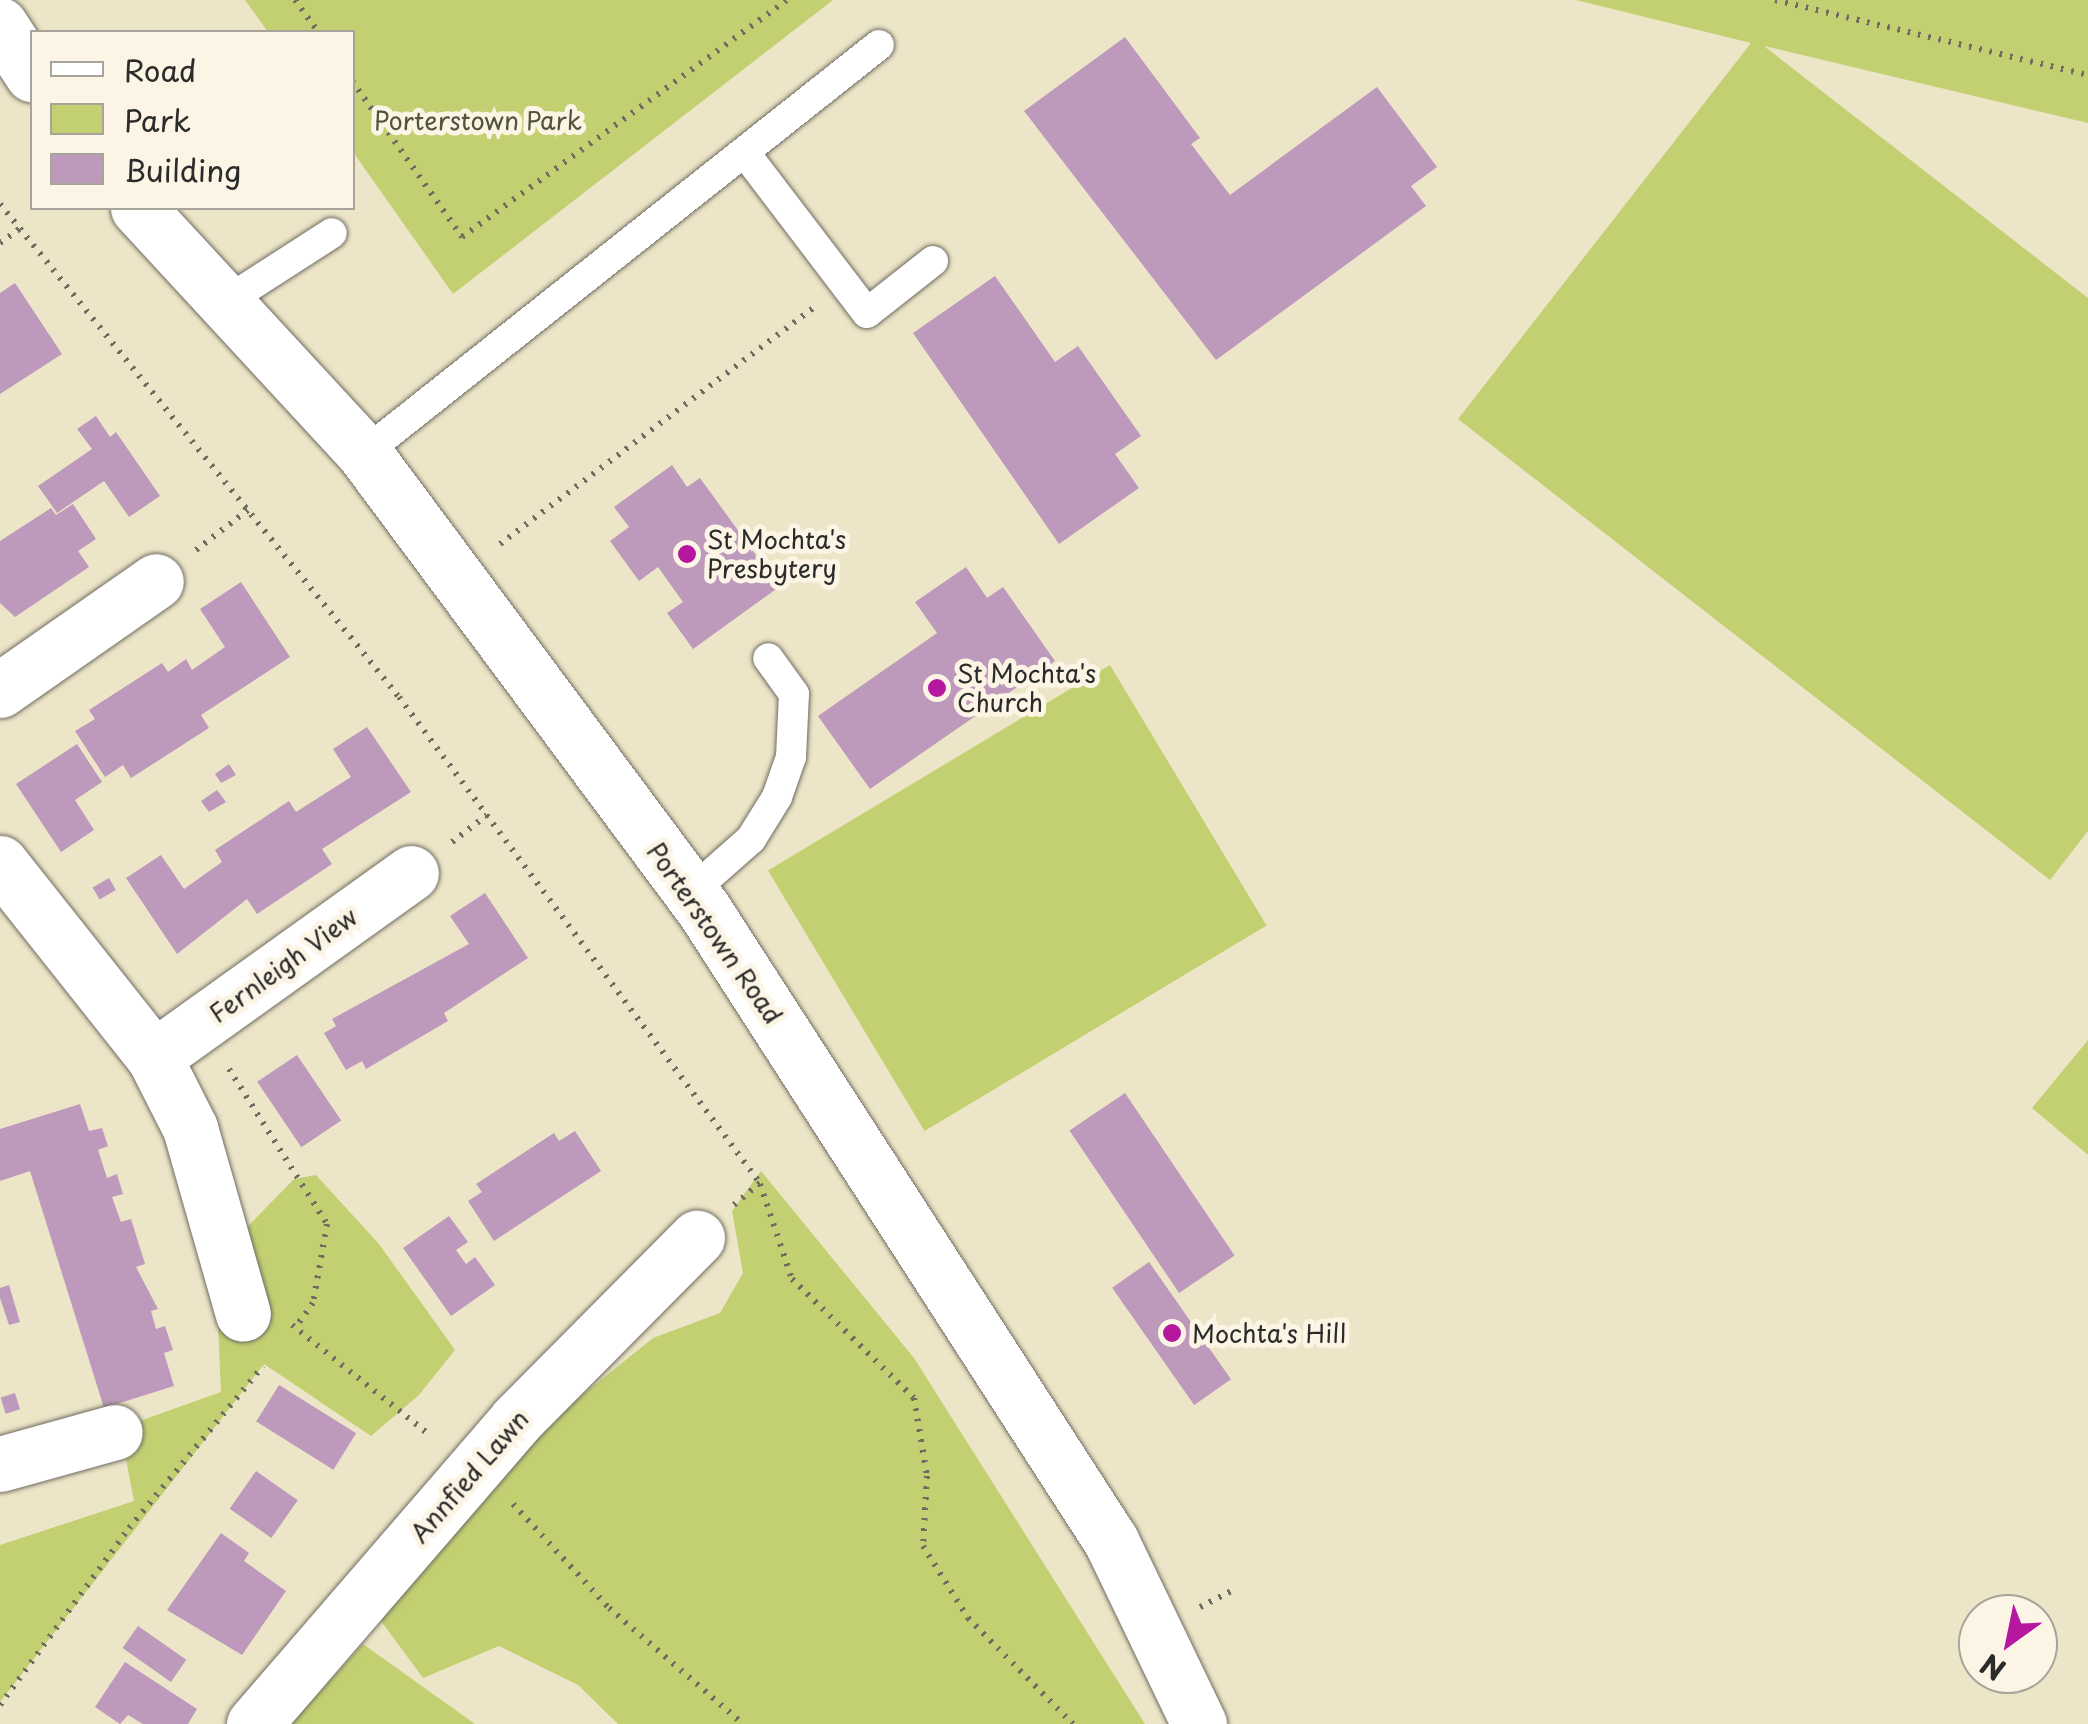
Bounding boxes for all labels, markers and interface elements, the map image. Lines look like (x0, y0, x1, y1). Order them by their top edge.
legend (30, 30, 355, 210)
text: Road (124, 47, 197, 92)
text: Park (124, 97, 191, 142)
park label: Porterstown Park (374, 105, 582, 135)
text: Building (124, 147, 241, 192)
place label: St Mochta's Presbytery (707, 525, 846, 584)
marker: St Mochta's Presbytery (676, 543, 698, 565)
place label: St Mochta's Church (957, 659, 1096, 718)
marker: St Mochta's Church (926, 677, 948, 699)
street label: Porterstown Road (642, 837, 788, 1029)
street label: Fernleigh View (203, 901, 363, 1029)
place label: Mochta's Hill (1192, 1318, 1347, 1348)
marker: Mochta's Hill (1161, 1322, 1183, 1344)
street label: Annfied Lawn (403, 1403, 535, 1549)
north arrow (1958, 1594, 2058, 1694)
text: N (1971, 1644, 2013, 1692)

